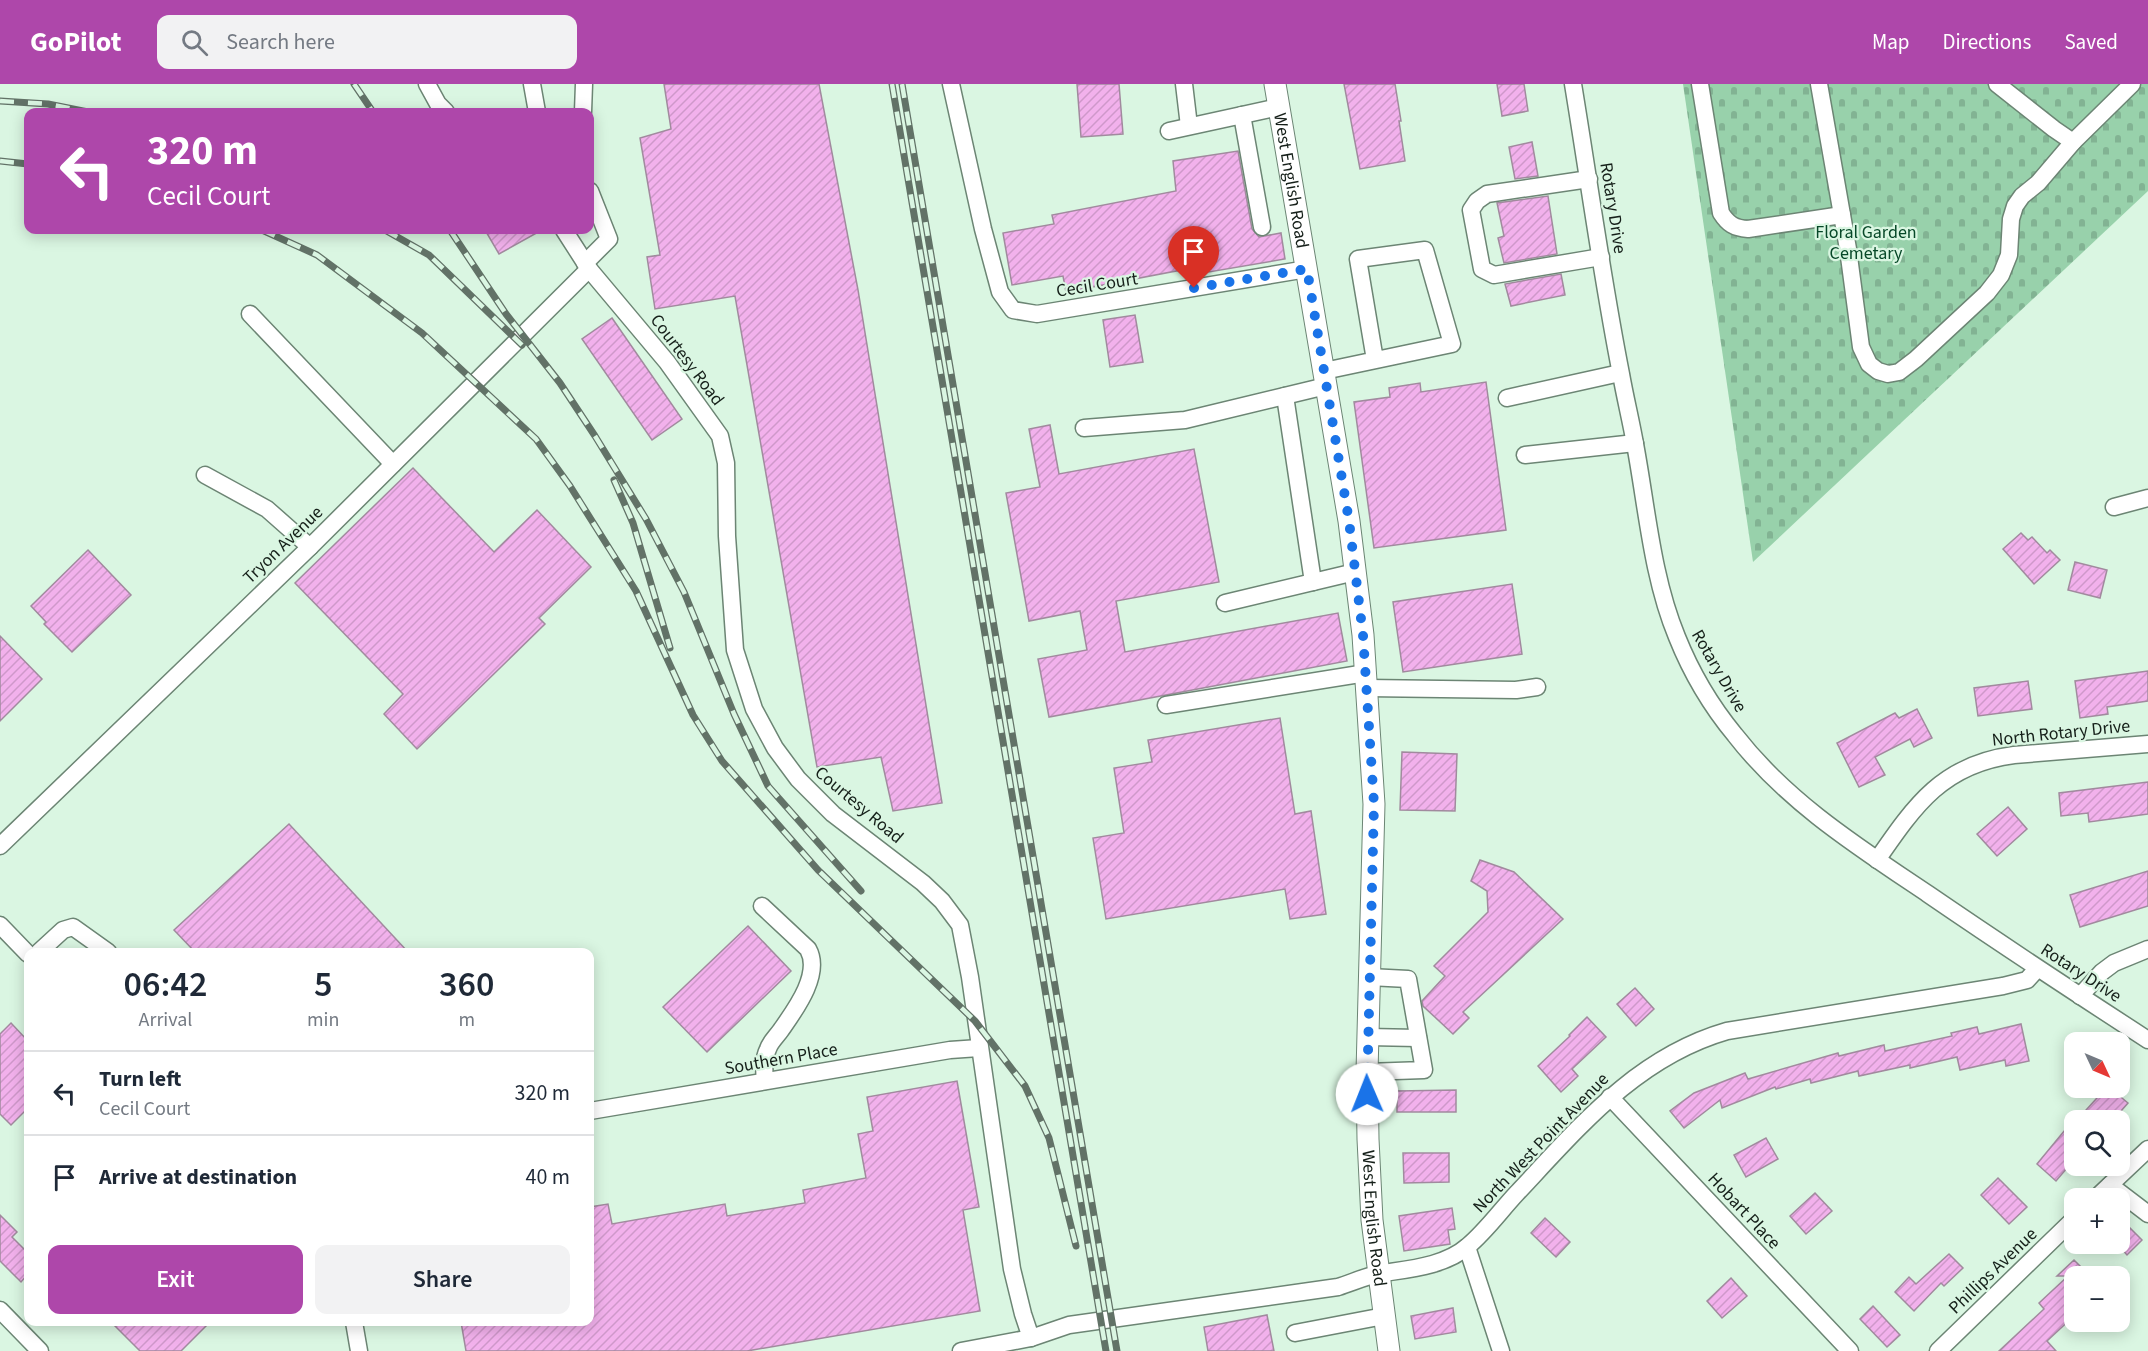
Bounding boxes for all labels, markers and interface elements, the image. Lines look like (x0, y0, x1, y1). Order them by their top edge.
search box (157, 15, 577, 69)
text: GoPilot (30, 22, 121, 62)
icon: search (178, 26, 211, 59)
text: Search here (226, 26, 335, 58)
text: Map (1872, 27, 1910, 57)
text: Directions (1943, 27, 2031, 57)
text: Saved (2064, 27, 2118, 57)
street label: West English Road (1268, 111, 1315, 250)
text: 320 m (147, 121, 258, 181)
icon: left (48, 132, 126, 210)
street label: Rotary Drive (1593, 161, 1633, 255)
text: Cecil Court (147, 177, 270, 216)
park label: Floral Garden Cemetary (1815, 220, 1917, 266)
pin (1168, 226, 1219, 288)
icon: arrive (1177, 235, 1210, 268)
street label: Cecil Court (1054, 266, 1140, 304)
street label: Courtesy Road (644, 309, 730, 411)
street label: Tryon Avenue (237, 500, 329, 590)
street label: Rotary Drive (1685, 625, 1753, 717)
street label: North Rotary Drive (1991, 713, 2132, 753)
street label: Courtesy Road (809, 760, 909, 850)
street label: Rotary Drive (2036, 937, 2126, 1009)
text: 06:42 (124, 959, 207, 1010)
text: 5 (314, 959, 332, 1010)
text: 360 (439, 959, 494, 1010)
text: Arrival (139, 1006, 192, 1034)
text: min (307, 1006, 339, 1034)
text: m (458, 1006, 475, 1034)
north arrow (2064, 1032, 2130, 1098)
map controls (2064, 1032, 2130, 1332)
street label: Southern Place (723, 1037, 840, 1081)
position arrow (1335, 1062, 1399, 1126)
text: Turn left (99, 1063, 181, 1095)
street label: North West Point Avenue (1467, 1067, 1615, 1219)
icon: left (48, 1077, 81, 1110)
text: 320 m (515, 1077, 570, 1109)
text: Cecil Court (99, 1095, 190, 1123)
button: search (2064, 1110, 2130, 1176)
street label: West English Road (1356, 1149, 1393, 1288)
icon: arrive (48, 1161, 81, 1194)
text: Arrive at destination (99, 1161, 297, 1193)
text: 40 m (525, 1161, 570, 1193)
street label: Hobart Place (1702, 1167, 1786, 1255)
button: + (2064, 1188, 2130, 1254)
street label: Phillips Avenue (1943, 1222, 2043, 1320)
button: Exit (48, 1245, 303, 1314)
button: Share (315, 1245, 570, 1314)
button: − (2064, 1266, 2130, 1332)

